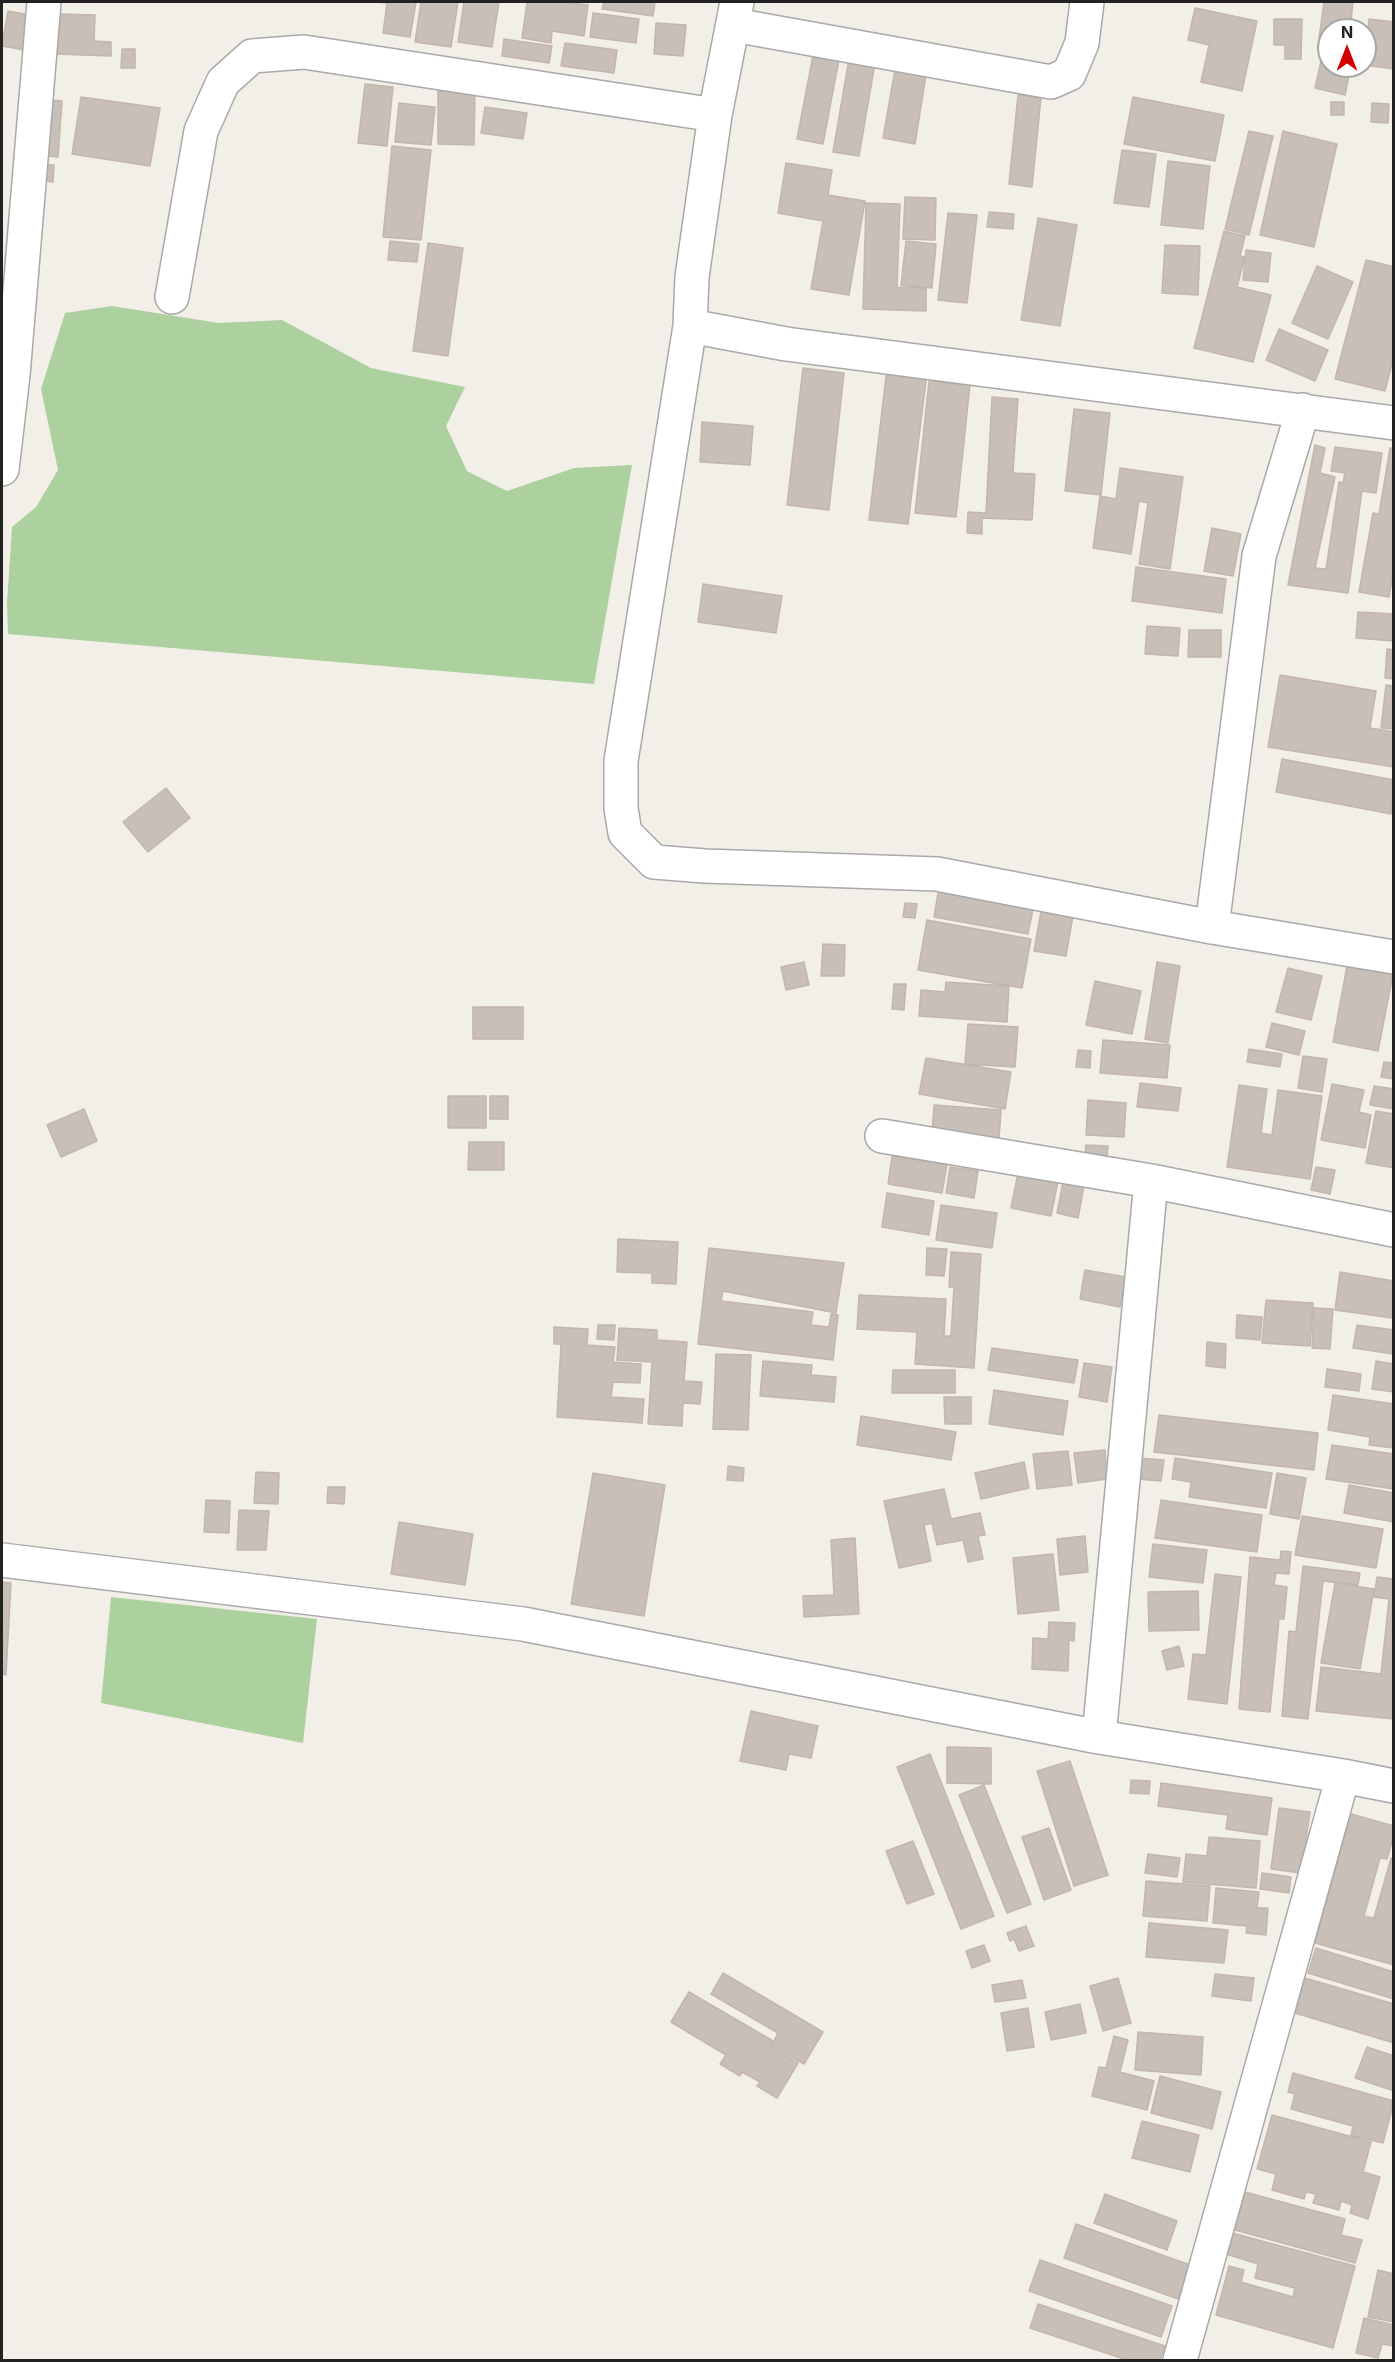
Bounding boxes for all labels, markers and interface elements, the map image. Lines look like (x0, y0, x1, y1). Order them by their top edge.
north arrow (1317, 18, 1377, 78)
text: N (1341, 22, 1353, 42)

